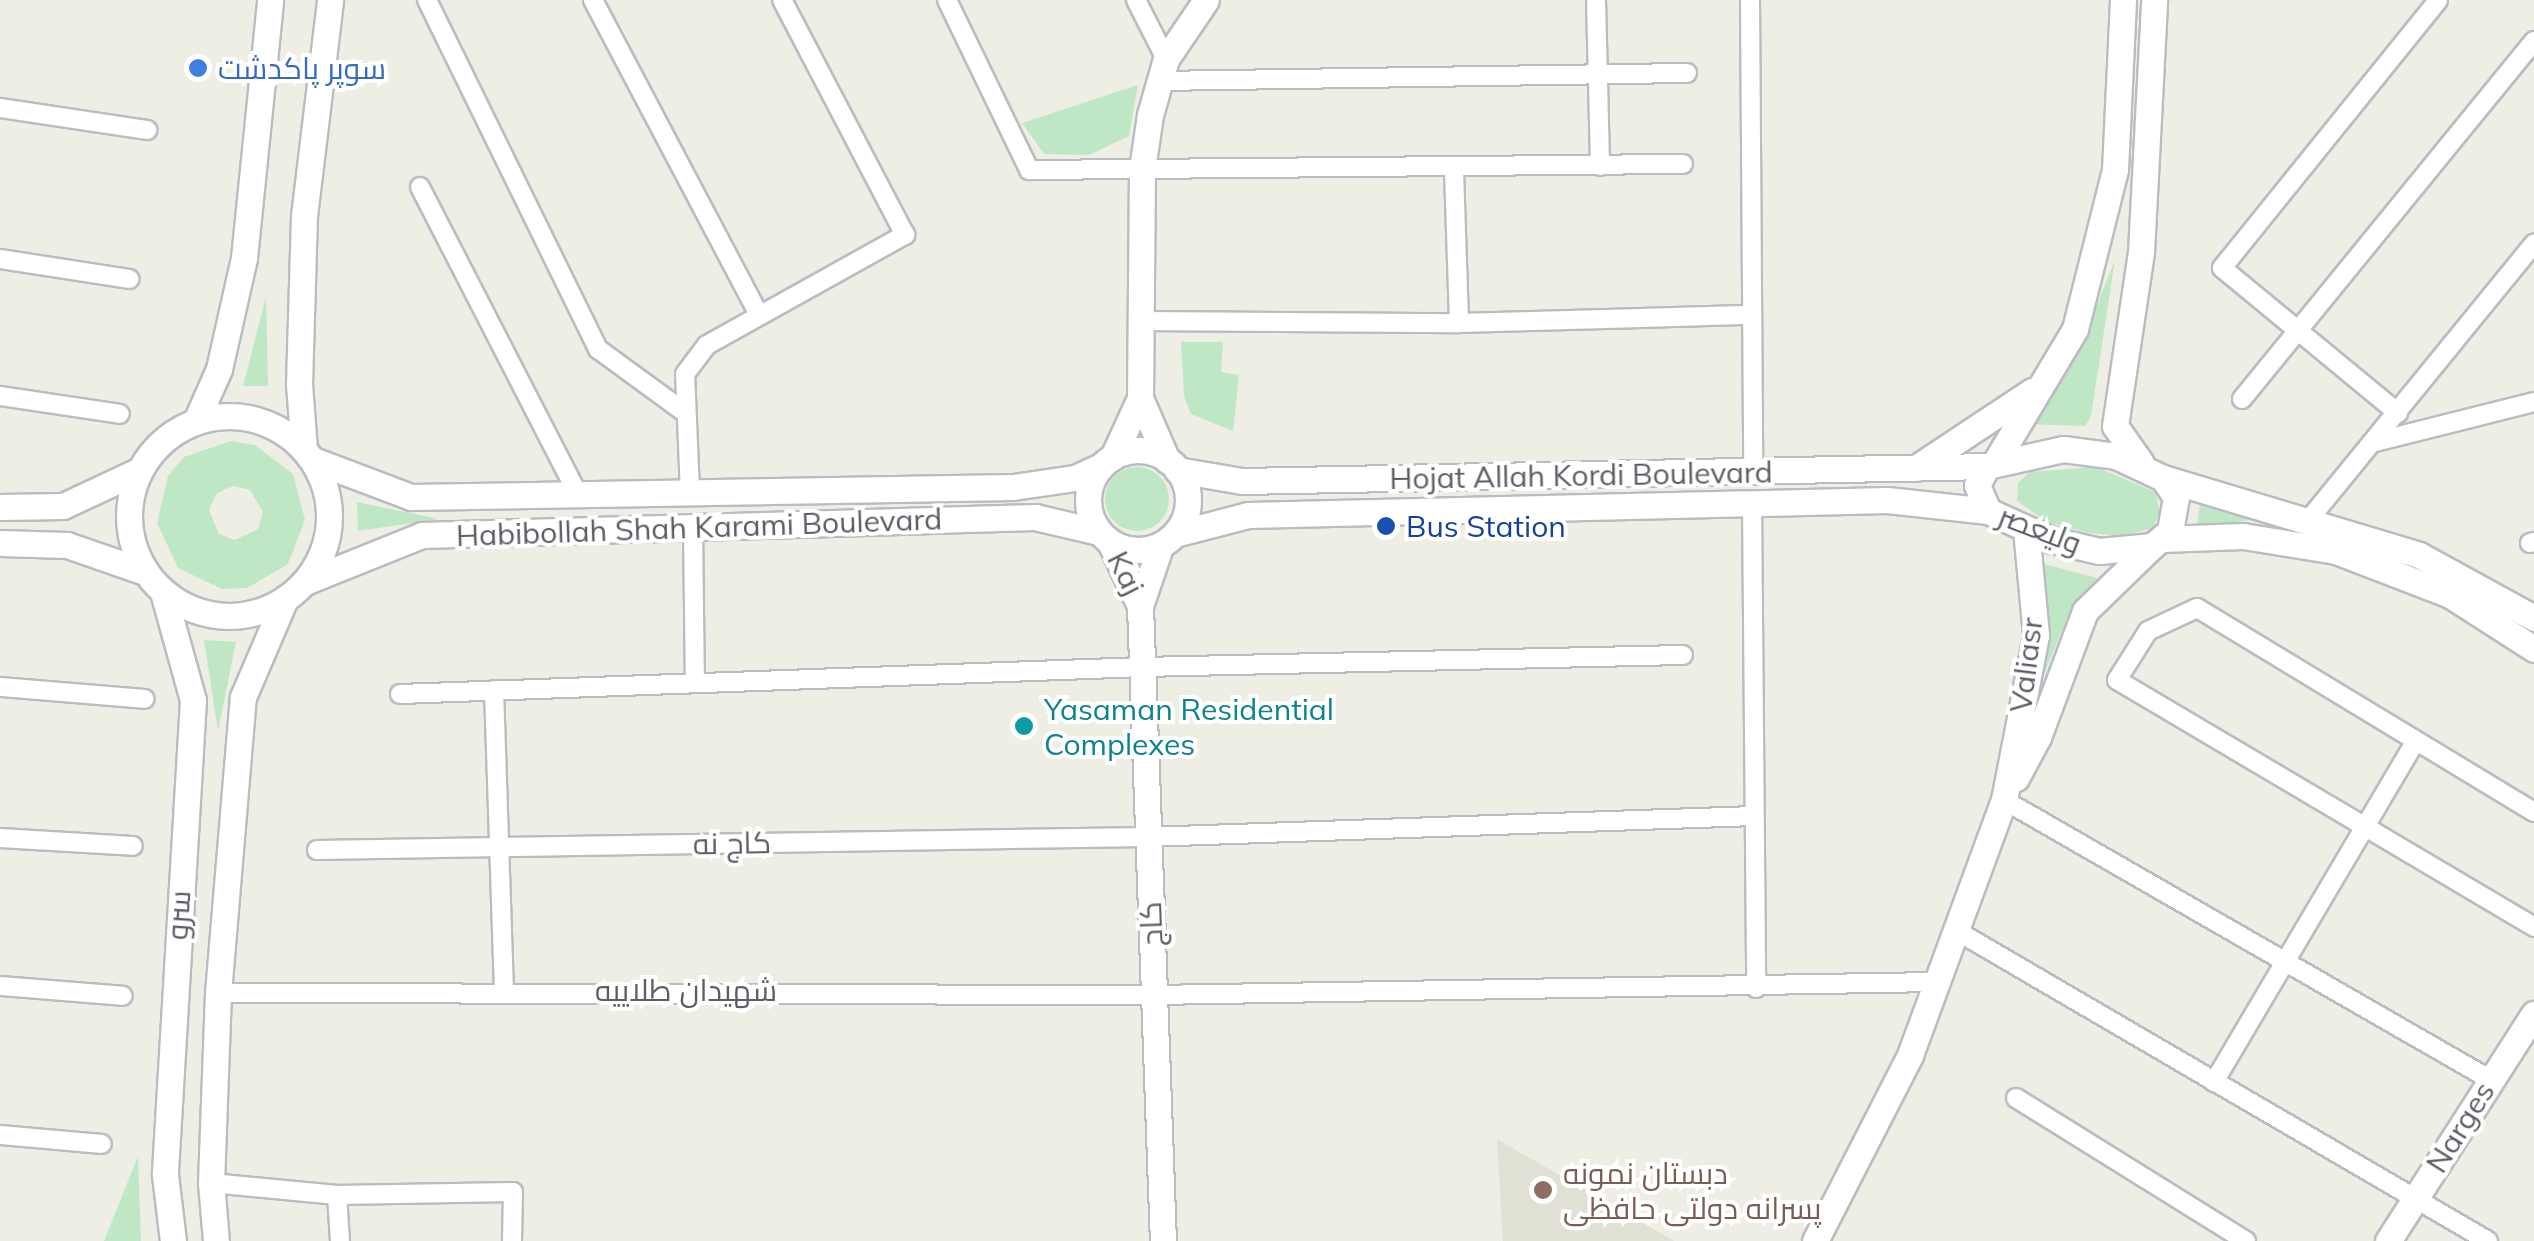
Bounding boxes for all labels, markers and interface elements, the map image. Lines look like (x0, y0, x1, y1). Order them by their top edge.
place label: سوپر پاکدشت (218, 50, 386, 86)
marker: سوپر پاکدشت (187, 57, 209, 79)
street label: Hojat Allah Kordi Boulevard (1389, 454, 1773, 496)
street label: ولیعصر (1993, 497, 2087, 561)
street label: Habibollah Shah Karami Boulevard (455, 501, 943, 553)
place label: Bus Station (1406, 508, 1566, 544)
marker: Bus Station (1375, 515, 1397, 537)
street label: Kaj (1100, 545, 1152, 601)
street label: Valiasr (2002, 616, 2050, 714)
place label: Yasaman Residential Complexes (1044, 691, 1334, 762)
marker: Yasaman Residential Complexes (1013, 715, 1035, 737)
street label: کاج نه (693, 824, 771, 862)
street label: سرو (158, 889, 198, 941)
street label: کاج (1132, 901, 1170, 947)
street label: شهیدان طلاییه (595, 972, 777, 1008)
street label: Narges (2418, 1075, 2502, 1179)
place label: دبستان نمونه پسرانه دولتی حافظی (1563, 1155, 1822, 1226)
marker: دبستان نمونه پسرانه دولتی حافظی (1532, 1179, 1554, 1201)

